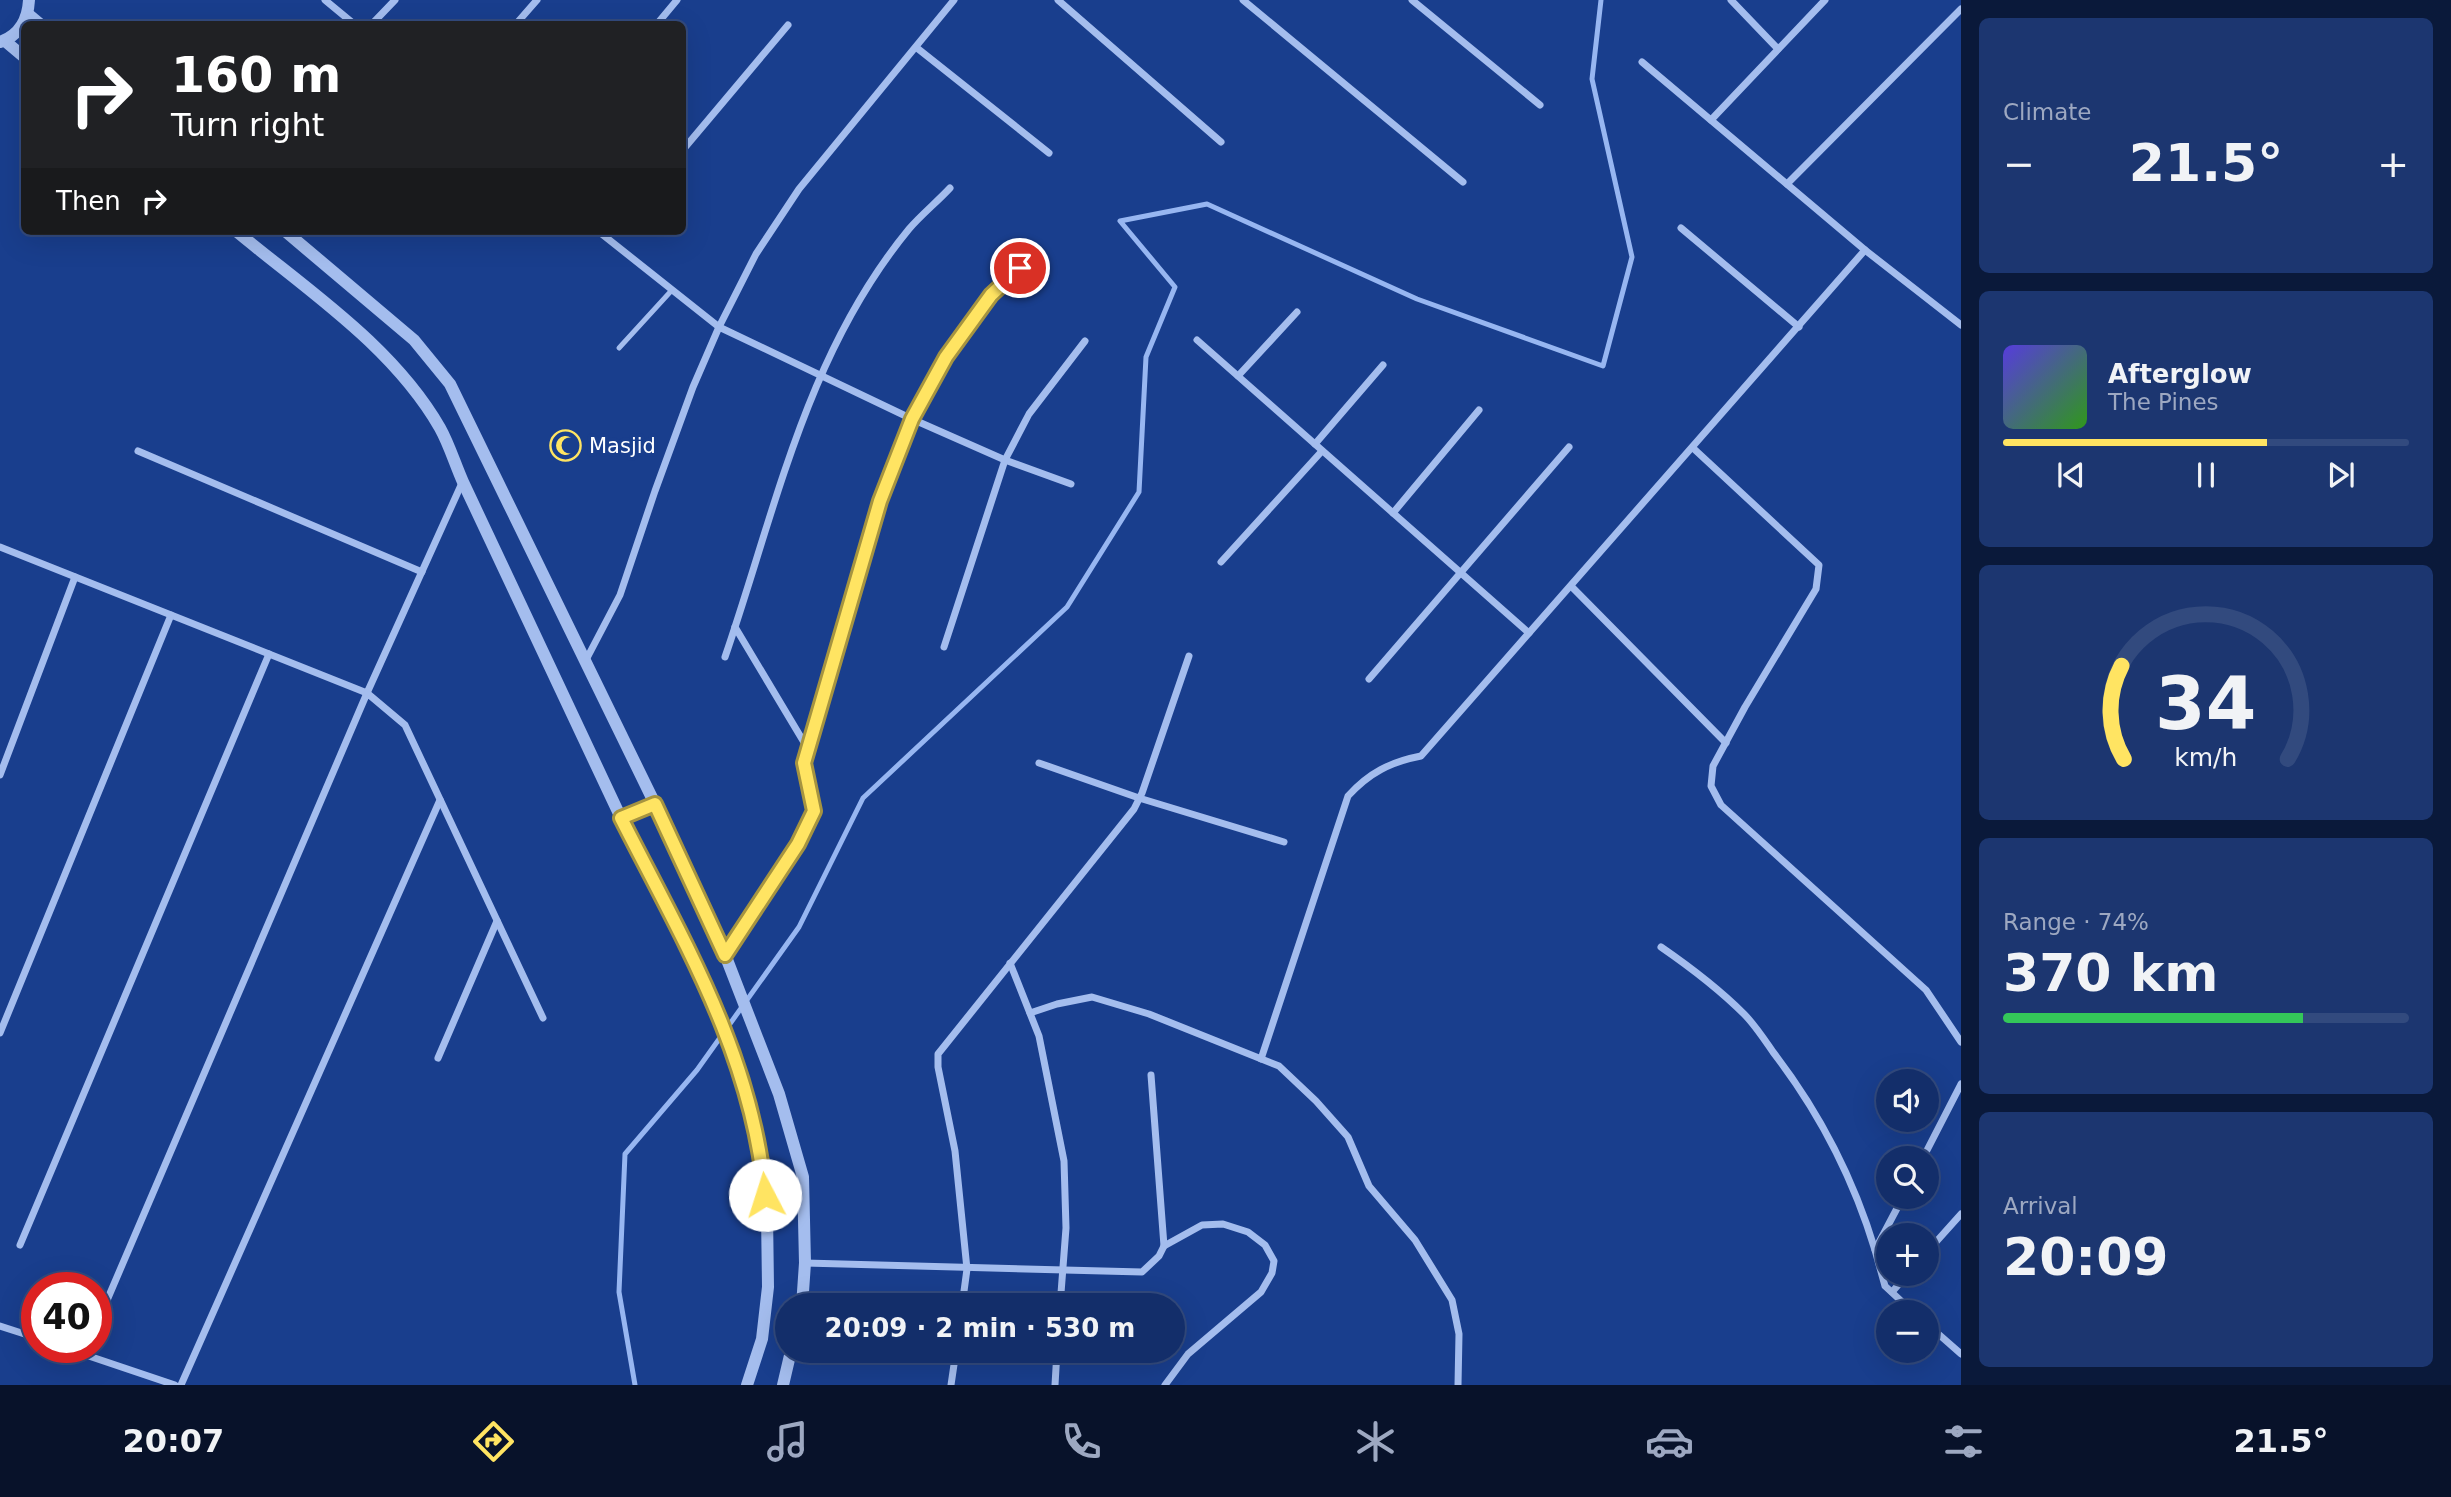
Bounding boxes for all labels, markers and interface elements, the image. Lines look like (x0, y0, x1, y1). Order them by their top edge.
text: 160 m (171, 47, 341, 104)
icon: right (56, 49, 147, 140)
text: Climate (2003, 99, 2092, 125)
text: Turn right (171, 106, 324, 144)
text: 21.5° (2129, 133, 2283, 193)
text: − (2003, 142, 2035, 186)
text: + (2377, 142, 2409, 186)
icon: right (135, 182, 173, 220)
text: Then (56, 186, 121, 216)
pin (990, 238, 1050, 298)
icon: arrive (1001, 249, 1039, 287)
text: Afterglow (2108, 359, 2252, 389)
text: The Pines (2108, 389, 2219, 415)
mosque icon: Masjid (549, 429, 583, 463)
place label: Masjid (589, 434, 656, 458)
icon: previous (2052, 456, 2090, 494)
icon: pause (2187, 456, 2225, 494)
icon: next (2322, 456, 2360, 494)
text: 34 (2155, 661, 2257, 746)
text: km/h (2174, 742, 2238, 771)
text: Range · 74% (2003, 909, 2149, 935)
text: 370 km (2003, 943, 2218, 1003)
map controls (1876, 1069, 1939, 1363)
button: sound (1876, 1069, 1939, 1132)
button: search (1876, 1146, 1939, 1209)
position arrow (728, 1158, 802, 1232)
text: Arrival (2003, 1193, 2078, 1219)
button: + (1876, 1223, 1939, 1286)
text: 20:09 (2003, 1227, 2169, 1287)
speed limit sign: 40 (21, 1272, 112, 1363)
button: − (1876, 1300, 1939, 1363)
text: 20:09 · 2 min · 530 m (825, 1313, 1135, 1343)
icon: directions (469, 1417, 518, 1466)
icon: music (763, 1417, 812, 1466)
icon: phone (1057, 1417, 1106, 1466)
icon: climate (1351, 1417, 1400, 1466)
icon: car (1645, 1417, 1694, 1466)
icon: filters (1939, 1417, 1988, 1466)
text: 20:07 (123, 1422, 224, 1460)
text: 21.5° (2233, 1422, 2328, 1460)

